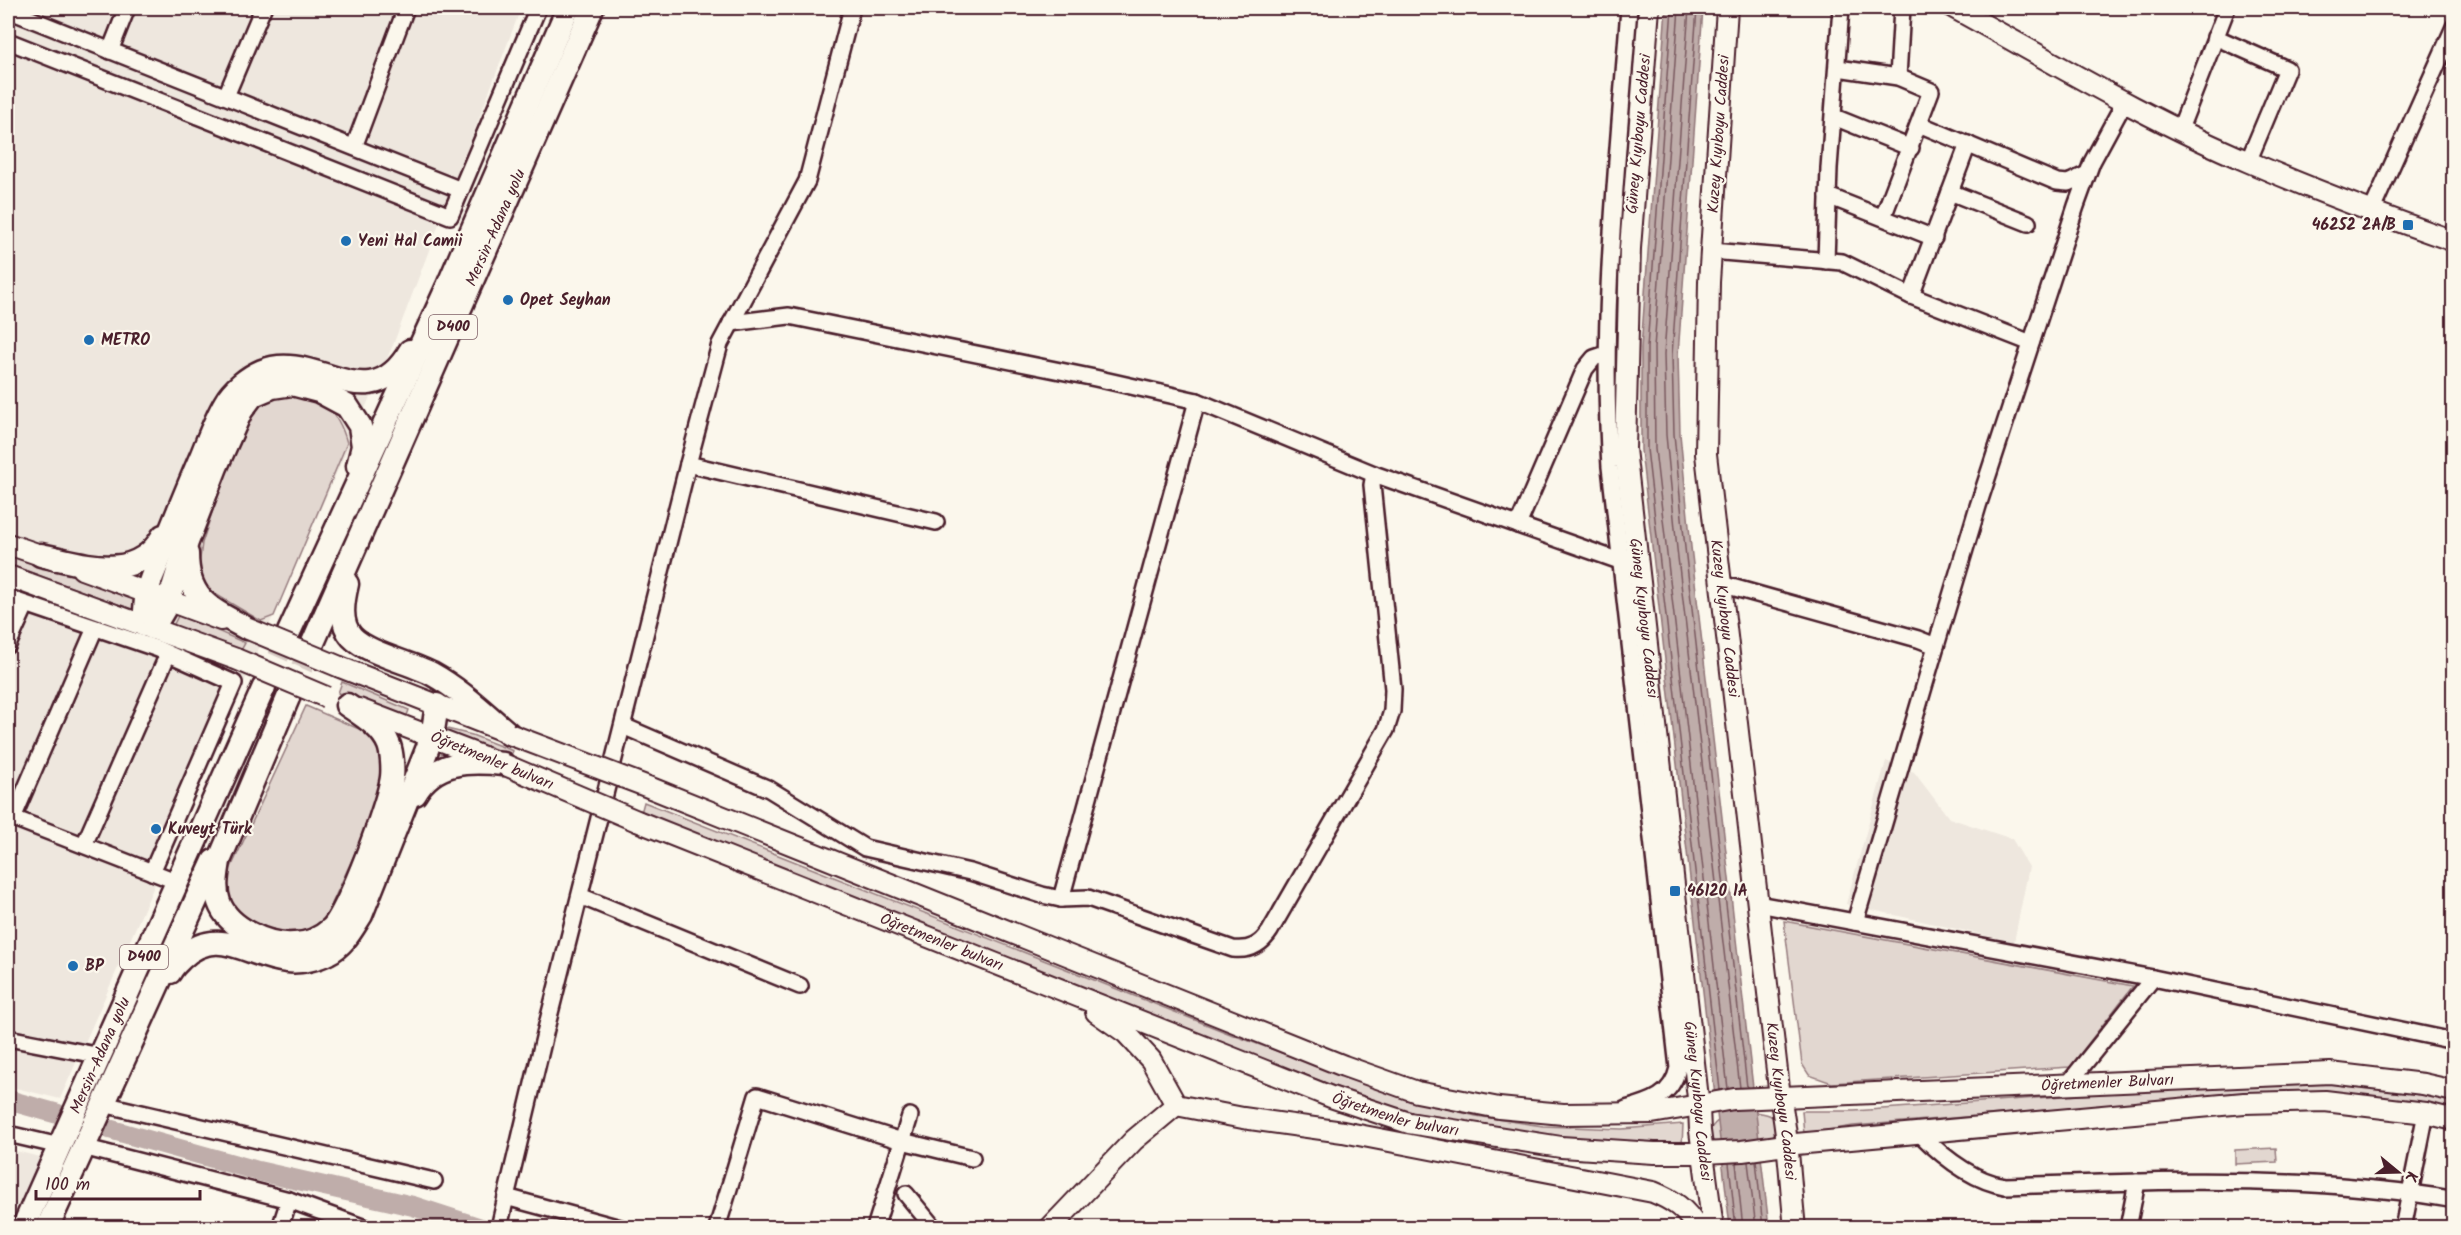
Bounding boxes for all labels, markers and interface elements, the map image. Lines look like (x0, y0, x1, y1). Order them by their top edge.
street label: Güney Kıyıboyu Caddesi (1620, 52, 1659, 215)
street label: Kuzey Kıyıboyu Caddesi (1701, 53, 1737, 214)
street label: Mersin-Adana yolu (459, 165, 532, 290)
place label: 46252 2A/B (2312, 213, 2396, 238)
marker: 46252 2A/B (2401, 218, 2415, 232)
place label: Yeni Hal Camii (358, 229, 463, 254)
marker: Yeni Hal Camii (339, 234, 353, 248)
place label: Opet Seyhan (520, 288, 611, 313)
marker: Opet Seyhan (501, 293, 515, 307)
road number: D400 (429, 315, 477, 339)
place label: METRO (101, 328, 150, 353)
marker: METRO (82, 333, 96, 347)
street label: Güney Kıyıboyu Caddesi (1623, 537, 1666, 701)
street label: Kuzey Kıyıboyu Caddesi (1703, 538, 1747, 700)
street label: Öğretmenler bulvarı (427, 725, 557, 797)
place label: Kuveyt Türk (168, 817, 253, 842)
marker: Kuveyt Türk (149, 822, 163, 836)
place label: 46120 1A (1687, 879, 1748, 904)
marker: 46120 1A (1668, 884, 1682, 898)
street label: Öğretmenler bulvarı (876, 906, 1007, 978)
road number: D400 (120, 945, 168, 969)
place label: BP (85, 954, 105, 979)
marker: BP (66, 959, 80, 973)
street label: Mersin-Adana yolu (63, 993, 137, 1118)
street label: Güney Kıyıboyu Caddesi (1677, 1020, 1719, 1184)
street label: Kuzey Kıyıboyu Caddesi (1759, 1021, 1803, 1182)
street label: Öğretmenler Bulvarı (2040, 1067, 2174, 1098)
street label: Öğretmenler bulvarı (1329, 1086, 1461, 1143)
north arrow (2368, 1142, 2428, 1202)
scale bar (36, 1163, 200, 1201)
text: K (2397, 1168, 2424, 1185)
text: 100 m (45, 1171, 90, 1200)

